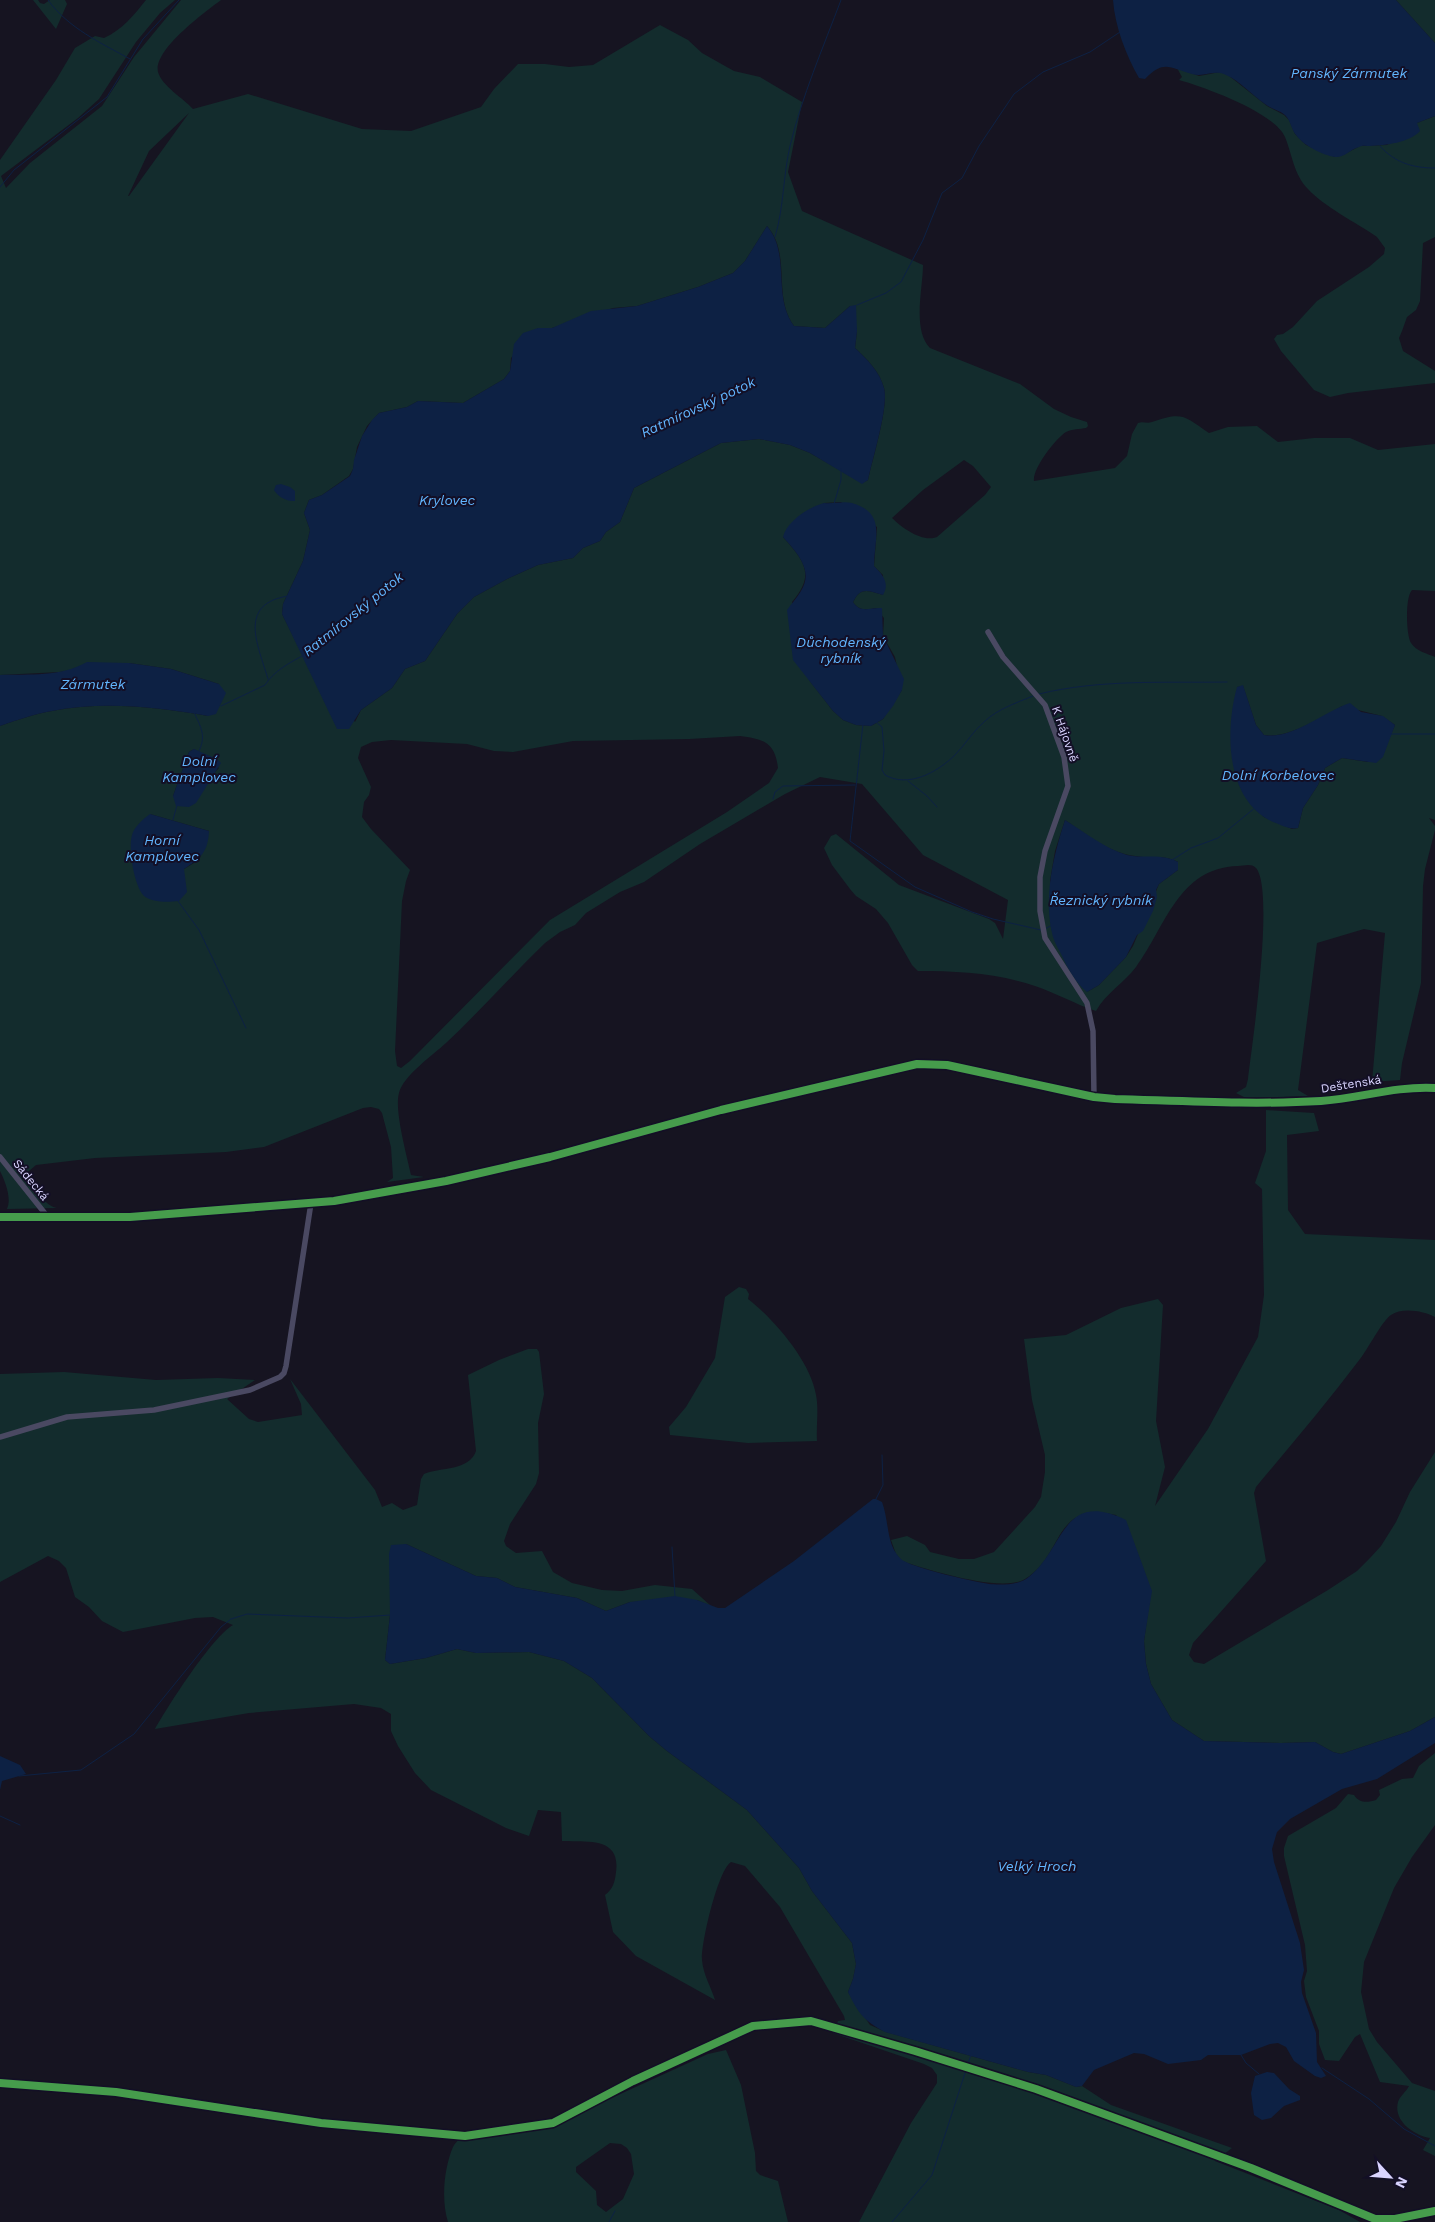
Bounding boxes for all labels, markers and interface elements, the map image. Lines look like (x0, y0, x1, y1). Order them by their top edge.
water label: Panský Zármutek (1291, 65, 1408, 81)
water label: Ratmírovský potok (638, 373, 758, 441)
water label: Krylovec (419, 492, 476, 508)
water label: Ratmírovský potok (300, 568, 407, 659)
water label: Důchodenský rybník (796, 634, 887, 666)
water label: Zármutek (60, 676, 126, 692)
street label: K Hájovně (1049, 704, 1081, 764)
water label: Dolní Kamplovec (162, 753, 236, 785)
water label: Dolní Korbelovec (1222, 767, 1335, 783)
water label: Horní Kamplovec (125, 832, 199, 864)
water label: Řeznický rybník (1049, 892, 1153, 908)
street label: Deštenská (1320, 1072, 1382, 1096)
street label: Sádecká (10, 1157, 52, 1204)
water label: Velký Hroch (998, 1858, 1076, 1874)
north arrow (1365, 2152, 1415, 2202)
text: N (1392, 2175, 1411, 2191)

